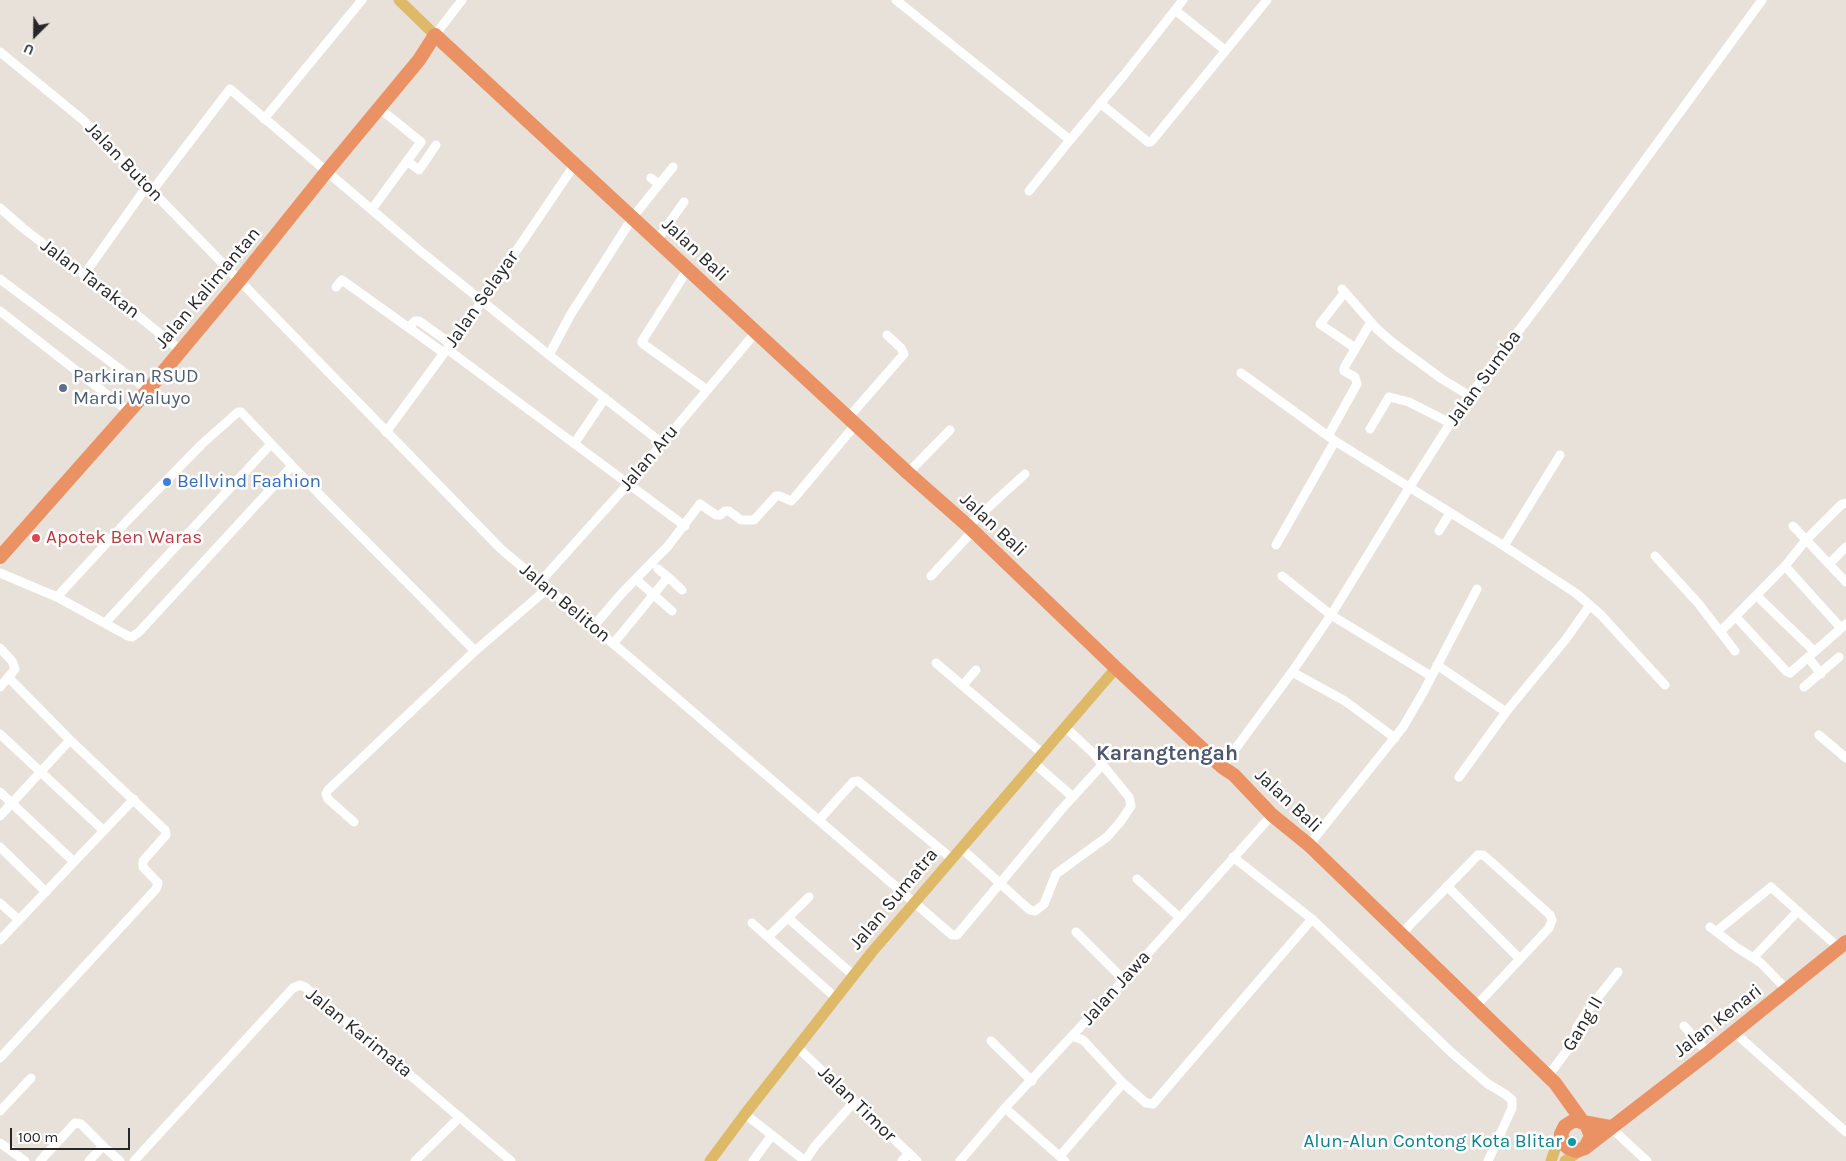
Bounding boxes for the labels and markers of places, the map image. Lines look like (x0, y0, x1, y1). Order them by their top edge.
place label: Parkiran RSUD Mardi Waluyo (73, 366, 199, 410)
marker: Parkiran RSUD Mardi Waluyo (57, 382, 69, 394)
place label: Bellvind Faahion (177, 471, 321, 493)
marker: Bellvind Faahion (161, 476, 173, 488)
place label: Apotek Ben Waras (46, 527, 202, 549)
marker: Apotek Ben Waras (30, 532, 42, 544)
place label: Alun-Alun Contong Kota Blitar (1303, 1131, 1562, 1153)
marker: Alun-Alun Contong Kota Blitar (1566, 1136, 1578, 1148)

